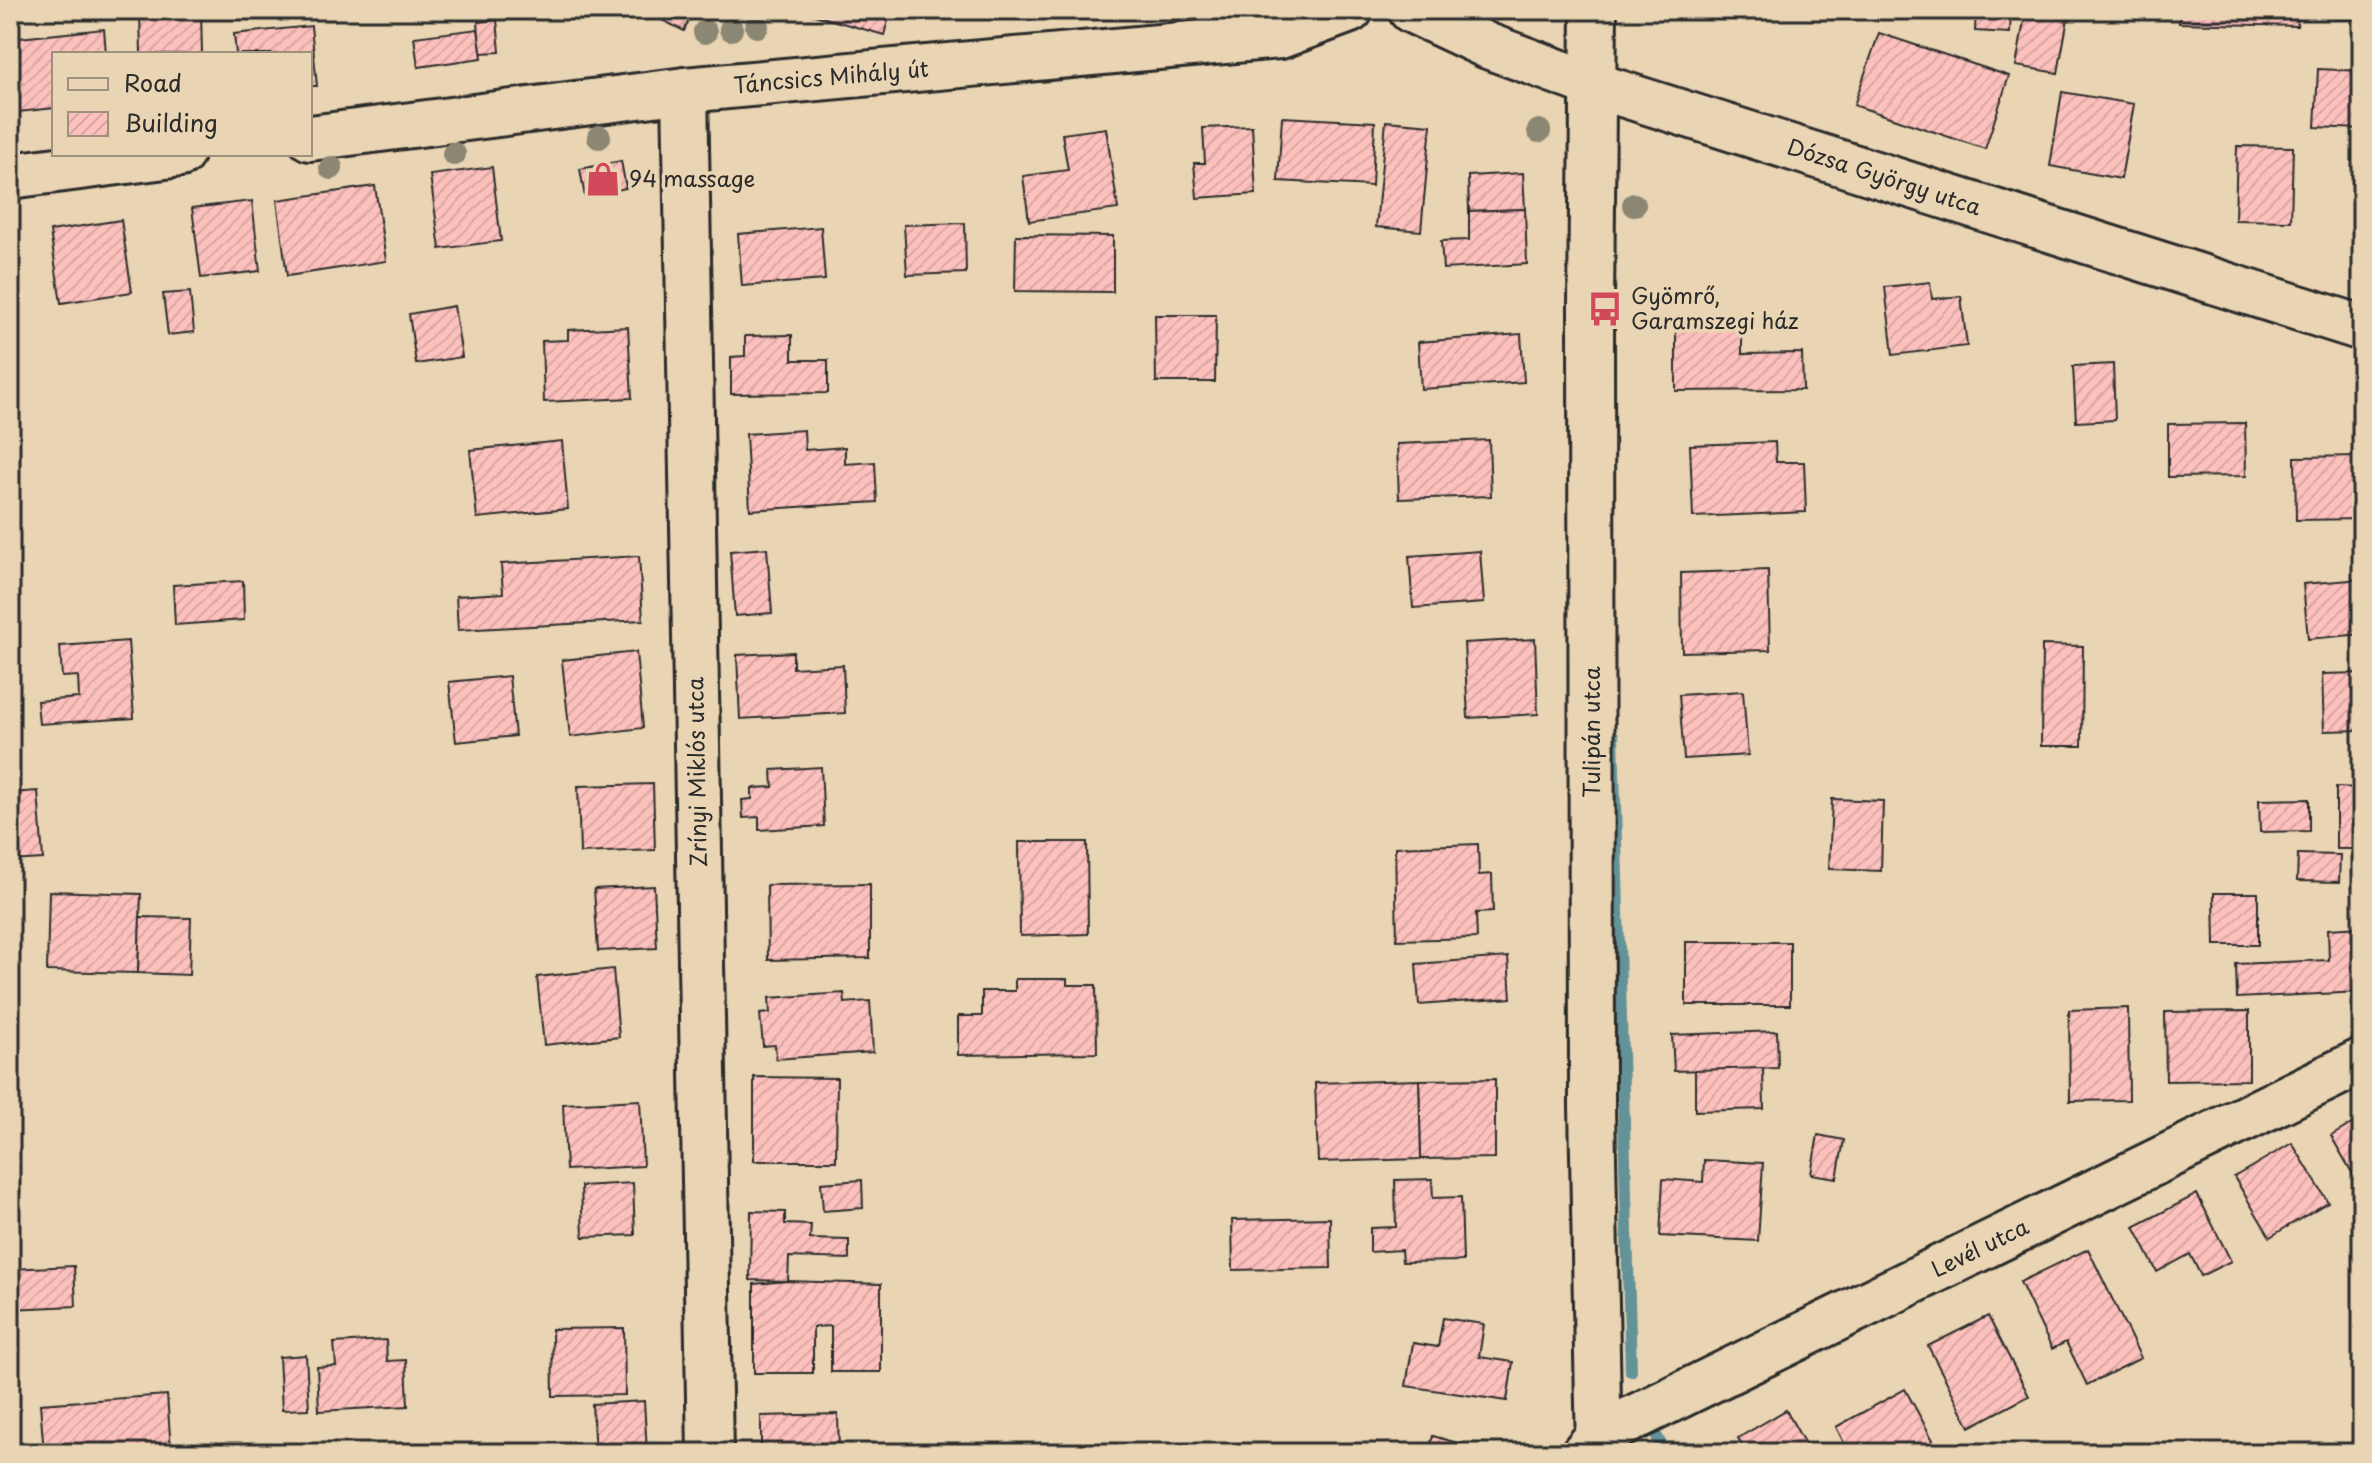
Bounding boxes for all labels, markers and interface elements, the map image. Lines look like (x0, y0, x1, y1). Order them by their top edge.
street label: Táncsics Mihály út (732, 51, 930, 100)
legend (52, 52, 312, 156)
text: Road (124, 64, 182, 100)
text: Building (124, 104, 218, 140)
street label: Dózsa György utca (1783, 129, 1986, 223)
shop icon: 94 massage (584, 160, 622, 198)
place label: 94 massage (629, 161, 755, 194)
place label: Gyömrő, Garamszegi ház (1631, 278, 1799, 336)
bus stop icon: Gyömrő, Garamszegi ház (1586, 290, 1624, 328)
street label: Tulipán utca (1574, 666, 1607, 798)
street label: Zrínyi Miklós utca (677, 676, 714, 867)
street label: Levél utca (1925, 1209, 2034, 1284)

